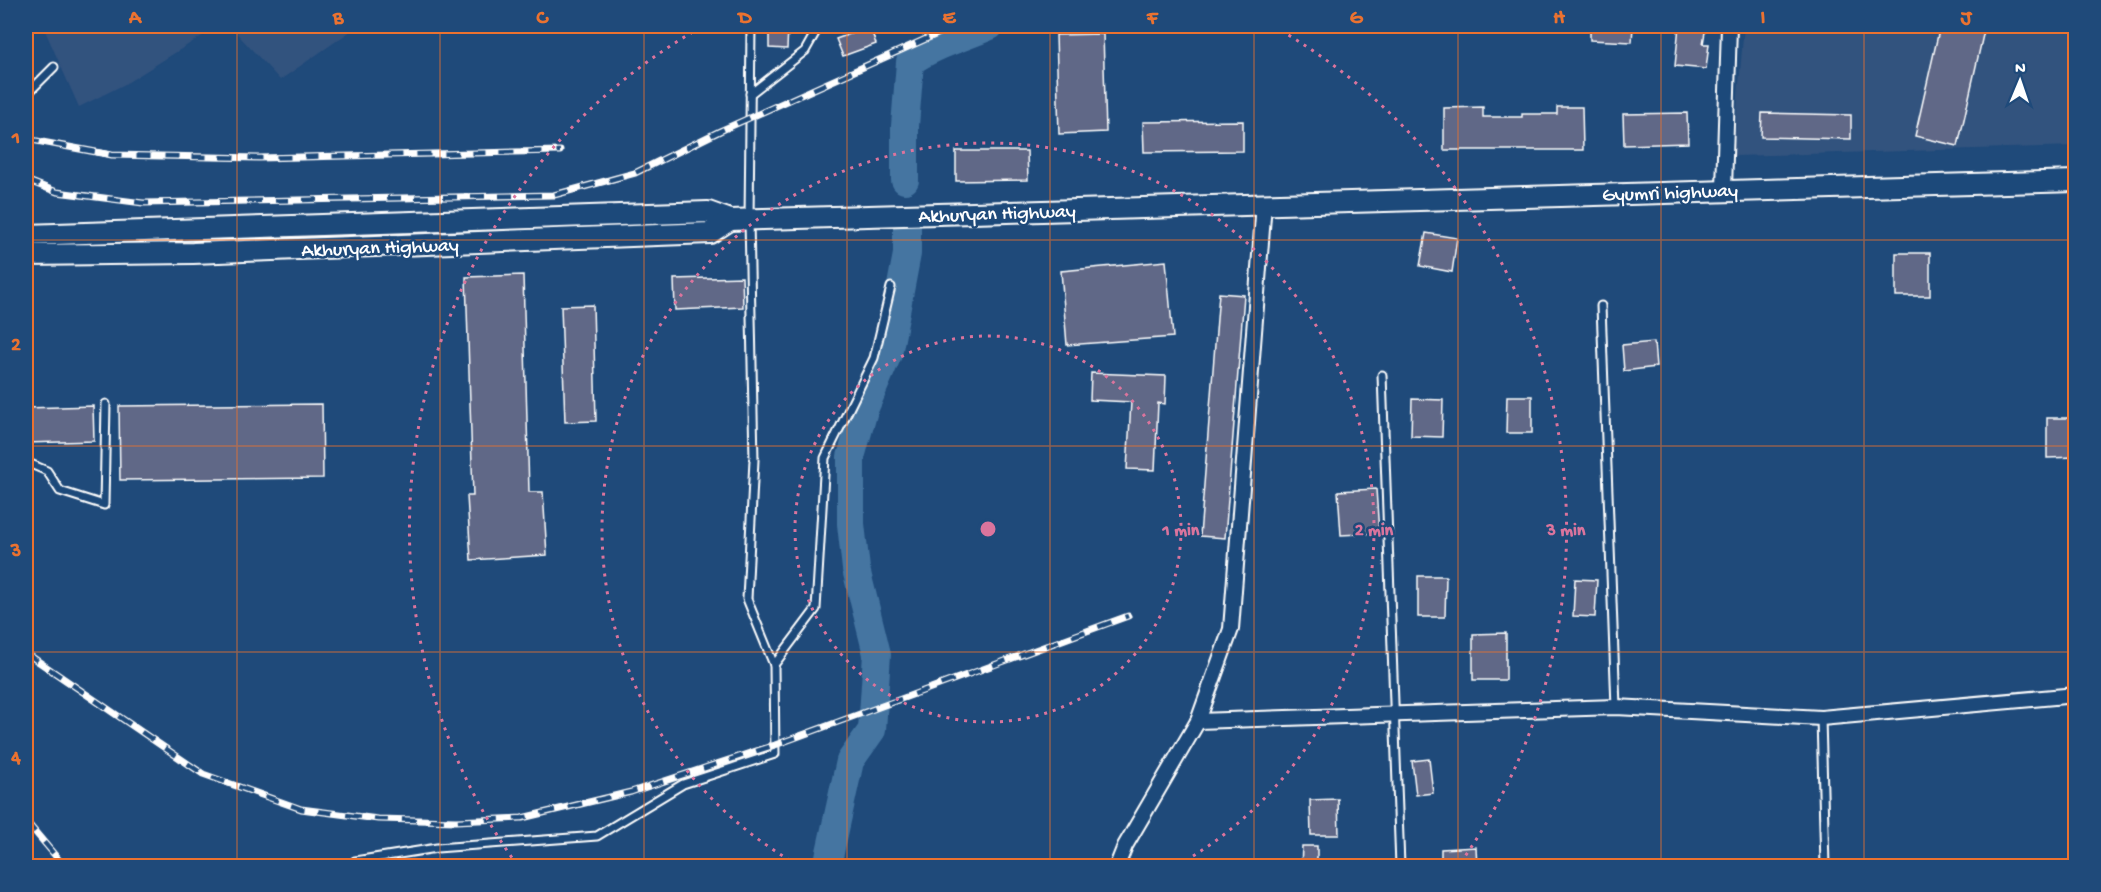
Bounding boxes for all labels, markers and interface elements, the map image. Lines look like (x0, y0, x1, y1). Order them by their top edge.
text: A (128, 8, 143, 31)
text: B (332, 8, 344, 31)
text: C (536, 8, 550, 31)
text: D (736, 8, 752, 31)
text: E (943, 8, 957, 31)
text: F (1146, 8, 1159, 31)
text: G (1350, 8, 1364, 31)
text: H (1553, 8, 1565, 31)
text: I (1761, 8, 1766, 31)
text: J (1960, 8, 1973, 31)
north arrow (1990, 51, 2050, 111)
text: N (2015, 60, 2027, 79)
text: 1 (11, 128, 20, 151)
street label: Gyumri highway (1602, 181, 1739, 208)
street label: Akhuryan Highway (918, 201, 1076, 230)
street label: Akhuryan Highway (301, 235, 459, 264)
text: 2 (11, 335, 21, 358)
centre of rings (978, 519, 998, 539)
text: 1 min (1162, 521, 1200, 542)
text: 2 min (1355, 521, 1394, 542)
text: 3 min (1546, 521, 1586, 542)
text: 3 (10, 541, 21, 564)
text: 4 (10, 748, 21, 771)

